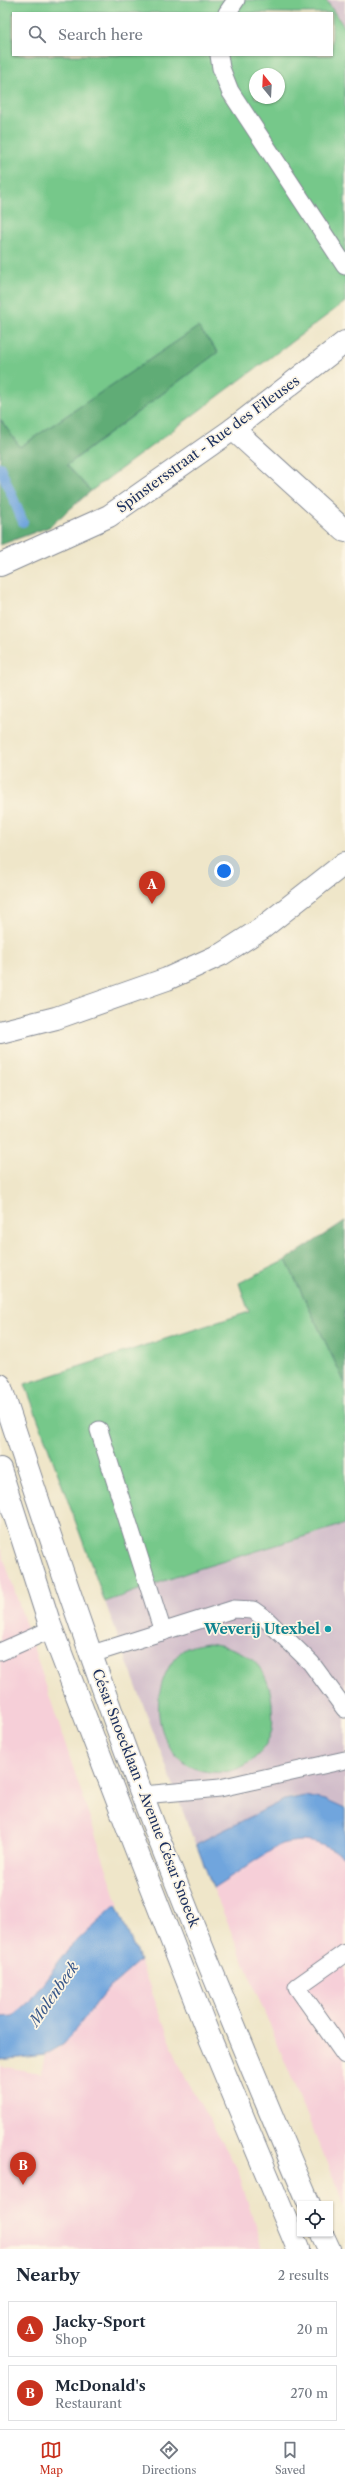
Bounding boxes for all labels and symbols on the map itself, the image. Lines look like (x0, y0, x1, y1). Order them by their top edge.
north arrow (249, 68, 285, 104)
street label: Spinstersstraat - Rue des Fileuses (113, 372, 303, 516)
your location (214, 861, 234, 881)
pin: A (139, 871, 165, 904)
place label: Weverij Utexbel (203, 1620, 320, 1638)
marker: Weverij Utexbel (323, 1624, 333, 1634)
street label: César Snoecklaan - Avenue César Snoeck (88, 1666, 204, 1931)
water label: Molenbeek (24, 1958, 83, 2031)
pin: B (10, 2152, 36, 2185)

